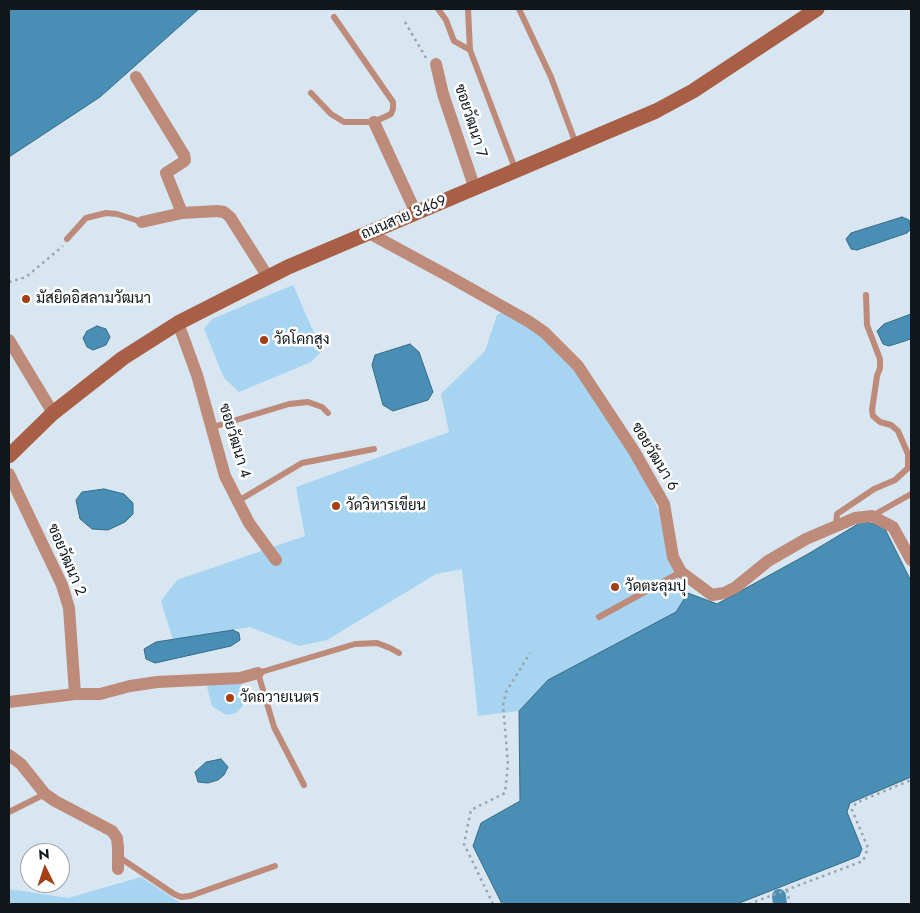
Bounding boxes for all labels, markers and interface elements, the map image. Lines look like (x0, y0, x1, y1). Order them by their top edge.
street label: ซอยวัฒนา 7 (450, 82, 490, 160)
street label: ถนนสาย 3469 (359, 192, 449, 244)
place label: มัสยิดอิสลามวัฒนา (36, 290, 151, 308)
marker: มัสยิดอิสลามวัฒนา (20, 293, 32, 305)
place label: วัดโคกสูง (274, 331, 329, 349)
marker: วัดโคกสูง (258, 334, 270, 346)
street label: ซอยวัฒนา 4 (214, 402, 254, 480)
street label: ซอยวัฒนา 6 (627, 419, 681, 495)
place label: วัดวิหารเขียน (346, 497, 426, 515)
marker: วัดวิหารเขียน (330, 500, 342, 512)
street label: ซอยวัฒนา 2 (43, 521, 89, 599)
place label: วัดตะลุมปุ (625, 578, 686, 596)
marker: วัดตะลุมปุ (609, 581, 621, 593)
place label: วัดถวายเนตร (240, 689, 319, 707)
marker: วัดถวายเนตร (224, 692, 236, 704)
north arrow (20, 843, 70, 893)
text: N (38, 844, 50, 864)

